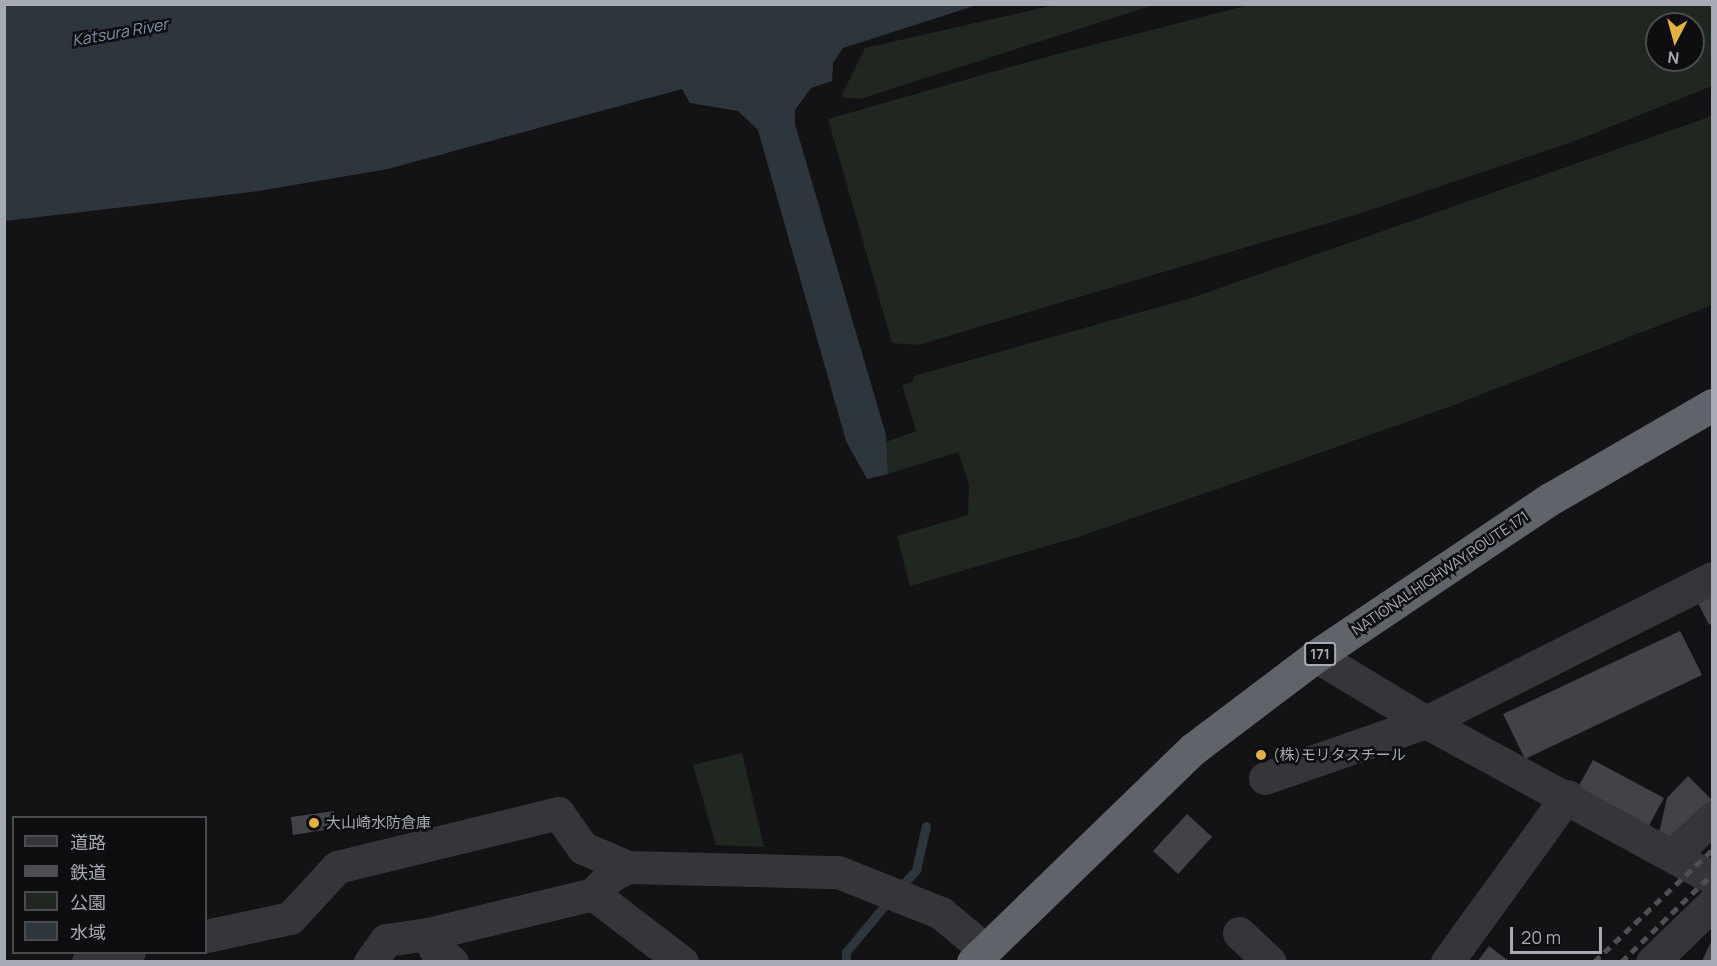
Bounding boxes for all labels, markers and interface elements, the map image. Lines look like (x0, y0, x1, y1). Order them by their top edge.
north arrow (1645, 12, 1705, 72)
water label: Katsura River (71, 14, 169, 50)
text: N (1666, 46, 1680, 69)
street label: NATIONAL HIGHWAY ROUTE 171 (1348, 507, 1532, 639)
road number: 171 (1304, 643, 1336, 665)
place label: (株)モリタスチール (1273, 746, 1406, 764)
marker: (株)モリタスチール (1254, 748, 1268, 762)
place label: 大山崎水防倉庫 (326, 814, 431, 832)
legend (12, 816, 207, 954)
marker: 大山崎水防倉庫 (307, 816, 321, 830)
text: 道路 (70, 830, 106, 854)
text: 鉄道 (70, 860, 106, 884)
text: 公園 (70, 890, 106, 914)
scale bar (1513, 915, 1604, 953)
text: 水域 (70, 920, 106, 944)
text: 20 m (1521, 925, 1561, 949)

